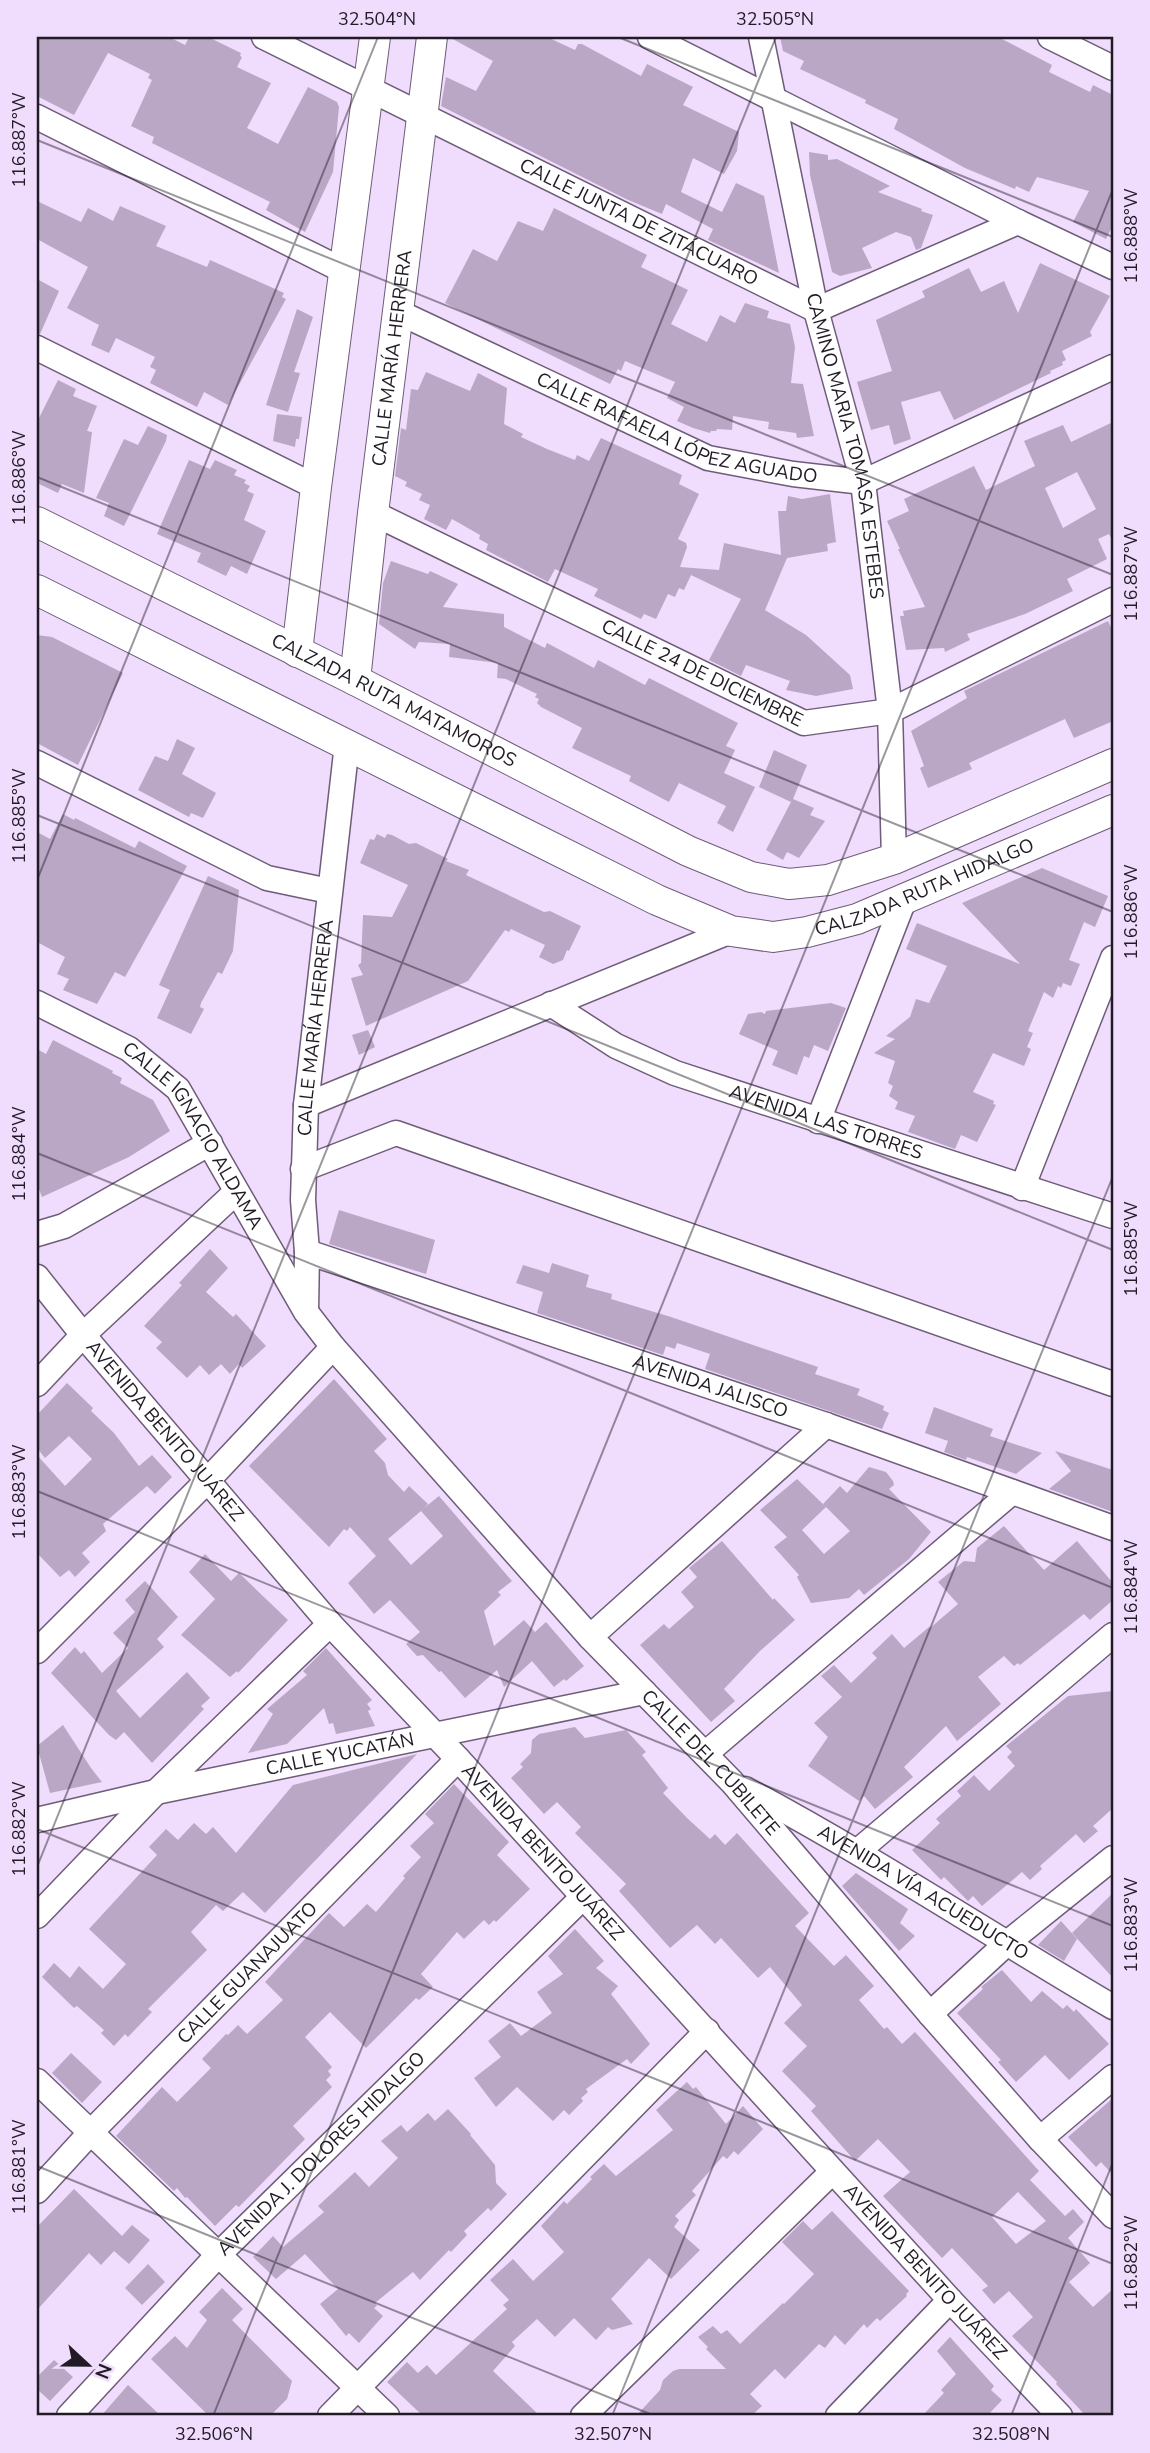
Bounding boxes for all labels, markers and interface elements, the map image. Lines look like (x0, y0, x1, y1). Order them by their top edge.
text: 32.504°N (338, 7, 416, 31)
text: 32.505°N (736, 7, 814, 31)
text: 116.887°W (7, 92, 31, 188)
street label: CALLE JUNTA DE ZITÁCUARO (515, 152, 762, 292)
text: 116.888°W (1119, 188, 1143, 284)
street label: CALLE MARÍA HERRERA (366, 248, 419, 468)
street label: CAMINO MARIA TOMASA ESTEBES (800, 291, 890, 601)
street label: CALLE RAFAELA LÓPEZ AGUADO (532, 366, 819, 490)
text: 116.886°W (7, 430, 31, 526)
text: 116.887°W (1119, 526, 1143, 622)
street label: CALLE 24 DE DICIEMBRE (597, 613, 807, 733)
street label: CALZADA RUTA MATAMOROS (267, 627, 521, 774)
text: 116.885°W (7, 768, 31, 864)
street label: CALZADA RUTA HIDALGO (812, 832, 1038, 942)
text: 116.886°W (1119, 864, 1143, 960)
street label: CALLE MARÍA HERRERA (292, 918, 340, 1137)
street label: CALLE IGNACIO ALDAMA (117, 1036, 269, 1234)
street label: AVENIDA LAS TORRES (726, 1079, 926, 1166)
text: 116.884°W (7, 1106, 31, 1202)
text: 116.885°W (1119, 1201, 1143, 1297)
street label: AVENIDA BENITO JUÁREZ (80, 1335, 250, 1527)
street label: AVENIDA JALISCO (629, 1348, 791, 1424)
text: 116.883°W (7, 1444, 31, 1540)
text: 116.884°W (1119, 1539, 1143, 1635)
street label: CALLE DEL CUBILETE (636, 1684, 785, 1841)
street label: CALLE YUCATÁN (263, 1726, 416, 1782)
street label: AVENIDA BENITO JUÁREZ (456, 1758, 630, 1946)
text: 116.882°W (7, 1781, 31, 1877)
street label: AVENIDA VÍA ACUEDUCTO (813, 1819, 1033, 1966)
text: 116.883°W (1119, 1877, 1143, 1973)
street label: CALLE GUANAJUATO (171, 1896, 323, 2050)
street label: AVENIDA J. DOLORES HIDALGO (212, 2046, 431, 2262)
text: 116.881°W (7, 2119, 31, 2215)
street label: AVENIDA BENITO JUÁREZ (838, 2178, 1013, 2365)
text: 116.882°W (1119, 2215, 1143, 2311)
north arrow (52, 2330, 122, 2400)
text: N (88, 2360, 118, 2382)
text: 32.506°N (175, 2422, 253, 2446)
text: 32.507°N (574, 2422, 652, 2446)
text: 32.508°N (972, 2422, 1050, 2446)

